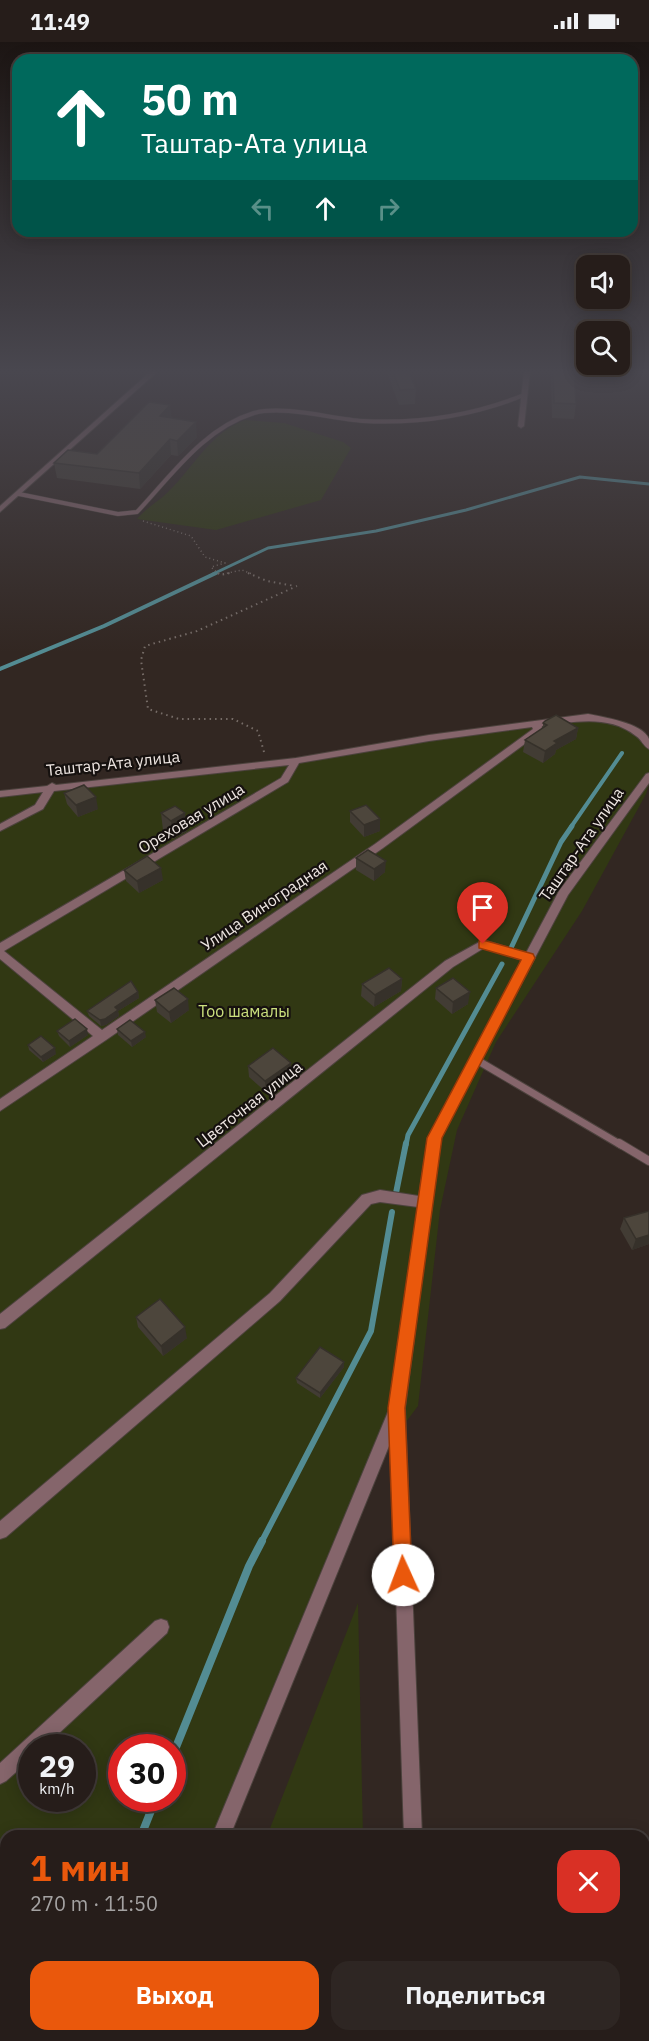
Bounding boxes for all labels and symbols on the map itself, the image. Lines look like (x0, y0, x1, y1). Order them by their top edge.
street label: Таштар-Ата улица (45, 746, 181, 780)
street label: Ореховая улица (134, 778, 248, 858)
street label: Таштар-Ата улица (534, 783, 628, 905)
street label: Улица Виноградная (197, 855, 331, 955)
pin (457, 882, 508, 944)
park label: Тоо шамалы (198, 1001, 290, 1021)
street label: Цветочная улица (192, 1056, 306, 1152)
position arrow (371, 1543, 435, 1607)
speed limit sign: 30 (108, 1734, 186, 1812)

